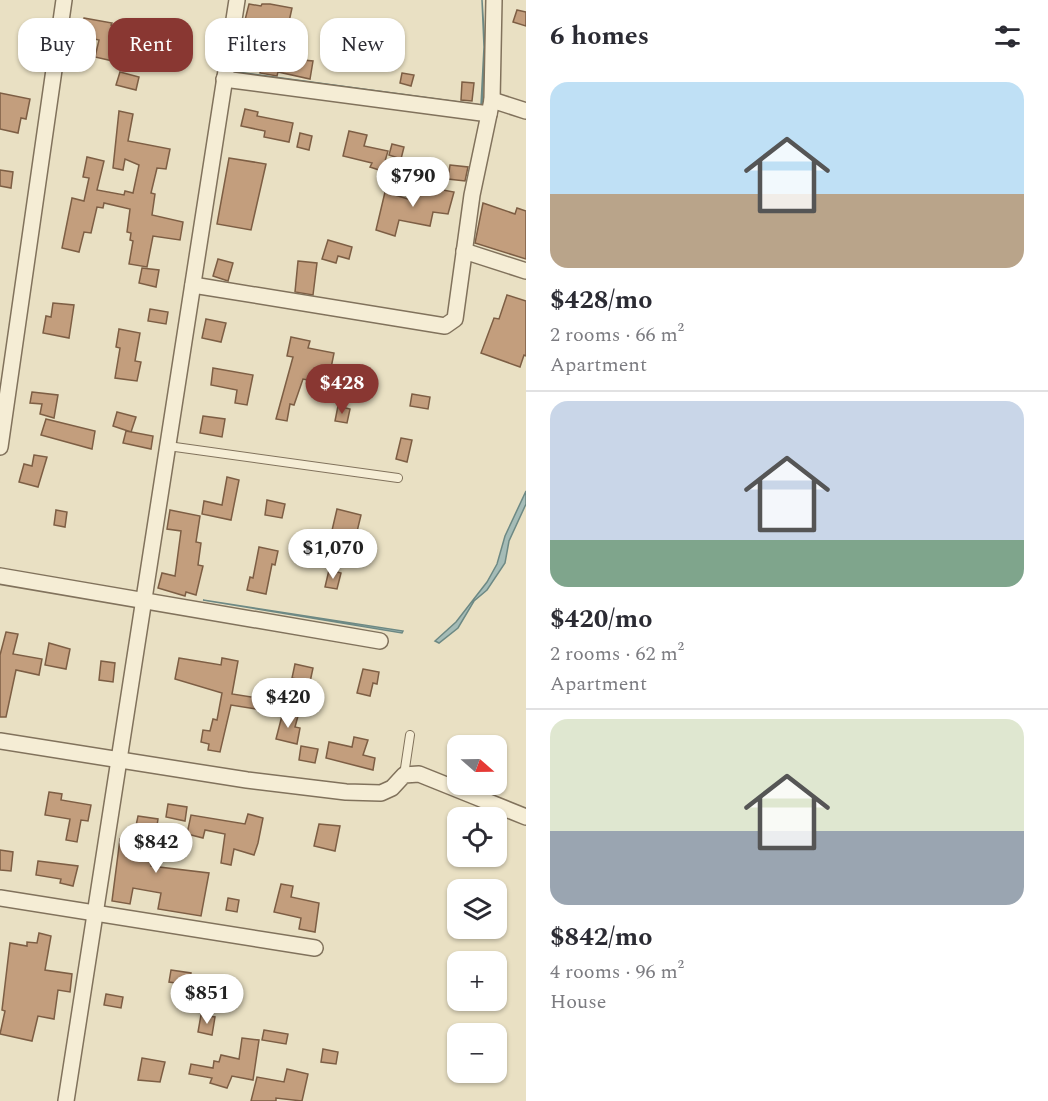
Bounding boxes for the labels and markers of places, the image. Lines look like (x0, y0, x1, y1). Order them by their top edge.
pin: $790 (377, 157, 449, 208)
pin: $428 (306, 364, 378, 415)
pin: $1,070 (284, 529, 382, 580)
pin: $420 (252, 678, 324, 729)
pin: $842 (120, 823, 192, 874)
pin: $851 (171, 974, 243, 1025)

